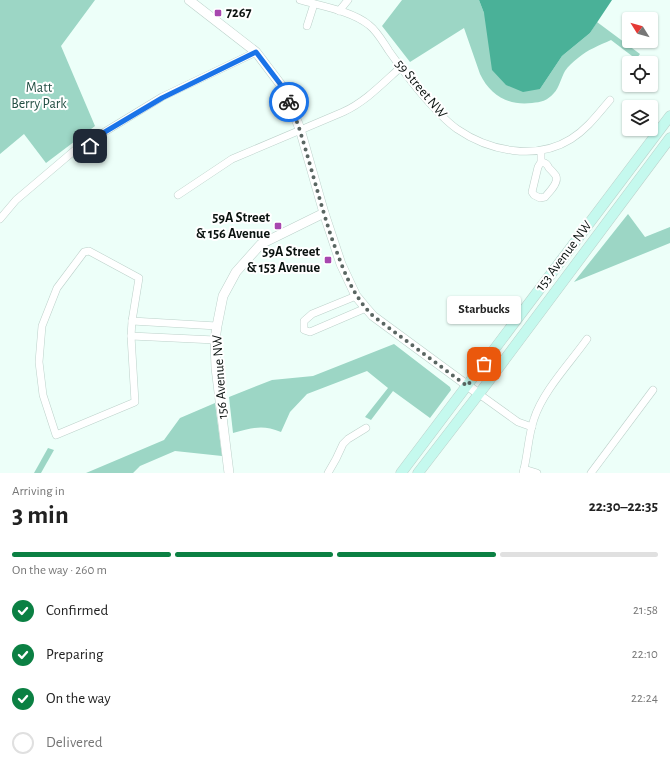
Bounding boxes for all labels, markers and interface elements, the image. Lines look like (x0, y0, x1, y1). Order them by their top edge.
place label: 7267 (226, 6, 251, 20)
marker: 7267 (213, 8, 223, 18)
north arrow (622, 12, 658, 48)
map controls (622, 12, 658, 136)
button: locate (622, 56, 658, 92)
street label: 59 Street NW (393, 57, 450, 121)
park label: Matt Berry Park (11, 81, 67, 111)
courier (269, 82, 309, 122)
icon: bike (278, 91, 300, 113)
button: layers (622, 100, 658, 136)
pin (73, 129, 107, 163)
icon: home (79, 135, 101, 157)
place label: 59A Street & 156 Avenue (196, 211, 270, 241)
street label: 153 Avenue NW (533, 218, 595, 294)
marker: 59A Street & 156 Avenue (273, 221, 283, 231)
place label: 59A Street & 153 Avenue (247, 245, 320, 275)
marker: 59A Street & 153 Avenue (323, 255, 333, 265)
callout: Starbucks (447, 296, 521, 324)
text: Starbucks (458, 303, 510, 316)
street label: 156 Avenue NW (210, 334, 230, 420)
pin (467, 347, 501, 381)
icon: bag (473, 353, 495, 375)
text: Arriving in (12, 485, 65, 498)
text: 22:30–22:35 (589, 499, 658, 514)
text: 3 min (12, 502, 69, 528)
text: On the way · 260 m (12, 564, 107, 577)
icon: check (12, 600, 34, 622)
text: Confirmed (46, 603, 108, 618)
text: 21:58 (633, 604, 658, 617)
icon: check (12, 644, 34, 666)
text: Preparing (46, 647, 103, 662)
text: 22:10 (632, 648, 658, 661)
icon: check (12, 688, 34, 710)
text: On the way (46, 691, 111, 706)
text: 22:24 (631, 692, 658, 705)
text: Delivered (46, 735, 103, 750)

